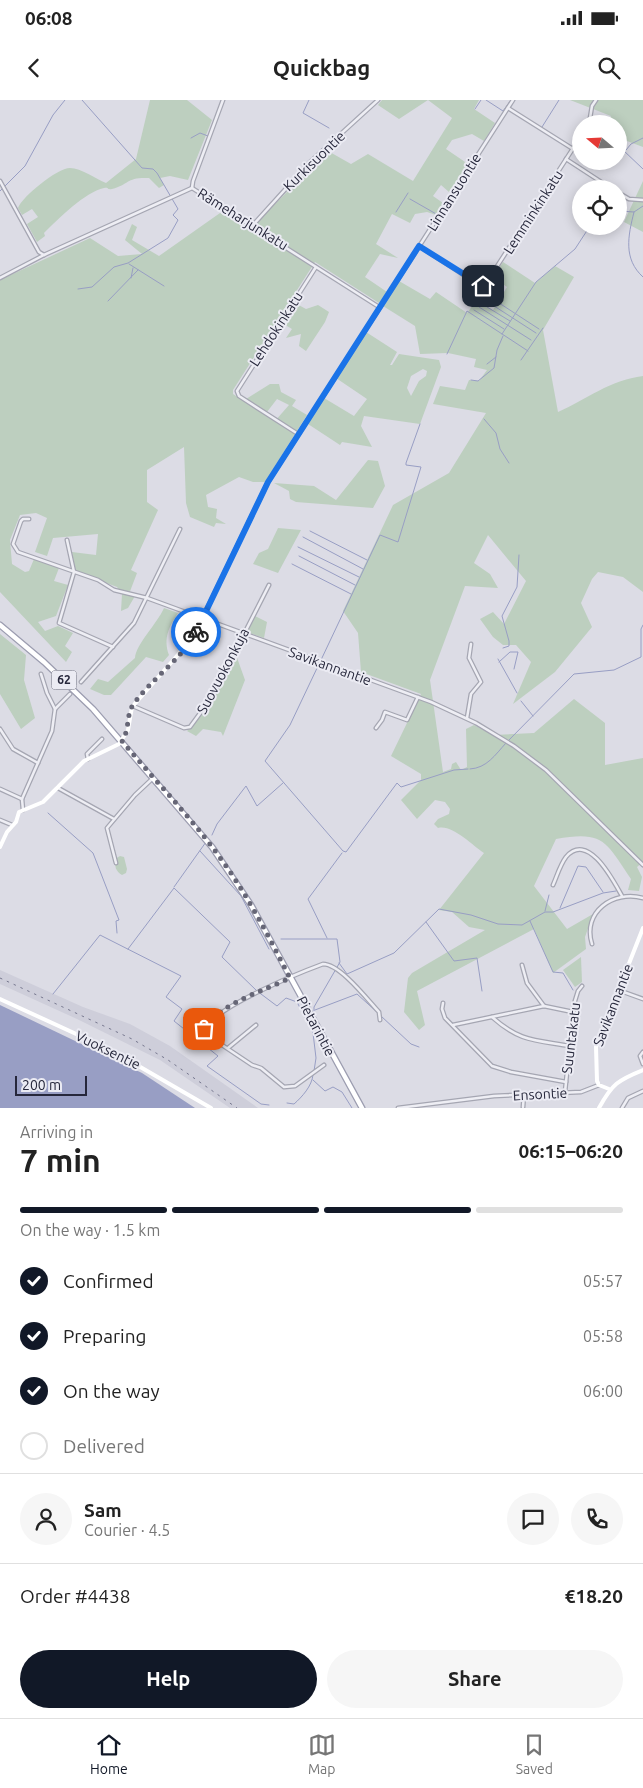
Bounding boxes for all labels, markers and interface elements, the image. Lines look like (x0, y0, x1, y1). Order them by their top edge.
text: 06:08 (25, 7, 73, 29)
icon: back (20, 54, 48, 82)
icon: search (595, 54, 623, 82)
text: Quickbag (273, 55, 370, 80)
north arrow (572, 115, 628, 170)
map controls (572, 115, 627, 235)
street label: Kurkisuontie (280, 128, 348, 194)
street label: Linnansuontie (424, 150, 484, 234)
street label: Lemminkinkatu (500, 167, 566, 257)
button: locate (572, 180, 627, 235)
street label: Rämeharjunkatu (195, 185, 291, 253)
pin (462, 265, 504, 307)
icon: home (469, 272, 497, 300)
street label: Lehdokinkatu (246, 289, 306, 369)
courier (171, 607, 221, 657)
icon: bike (182, 618, 210, 646)
street label: Suovuokonkuja (194, 625, 252, 717)
street label: Savikannantie (286, 644, 374, 688)
road number: 62 (52, 670, 76, 690)
street label: Savikannantie (590, 962, 636, 1048)
street label: Pietarintie (294, 993, 338, 1059)
street label: Suuntakatu (559, 1001, 583, 1075)
pin (183, 1008, 225, 1050)
icon: bag (190, 1015, 218, 1043)
street label: Vuoksentie (73, 1027, 143, 1073)
scale bar (15, 1073, 88, 1096)
text: 200 m (22, 1077, 61, 1093)
street label: Ensontie (512, 1085, 568, 1103)
text: Arriving in (20, 1123, 93, 1141)
text: 06:15–06:20 (518, 1140, 623, 1162)
text: 7 min (20, 1142, 101, 1178)
text: On the way · 1.5 km (20, 1221, 160, 1239)
icon: check (20, 1267, 48, 1295)
text: Confirmed (63, 1270, 154, 1292)
text: 05:57 (583, 1272, 623, 1290)
icon: check (20, 1322, 48, 1350)
text: Preparing (63, 1325, 147, 1347)
text: 05:58 (583, 1327, 623, 1345)
icon: check (20, 1377, 48, 1405)
text: On the way (63, 1380, 160, 1402)
text: 06:00 (583, 1382, 623, 1400)
text: Delivered (63, 1435, 145, 1457)
button: person (20, 1493, 72, 1545)
button: chat (507, 1493, 559, 1545)
button: phone (571, 1493, 623, 1545)
text: Sam (84, 1499, 122, 1521)
text: Courier · 4.5 (84, 1521, 170, 1539)
text: Order #4438 (20, 1585, 130, 1607)
text: €18.20 (565, 1585, 623, 1607)
button: Help (20, 1650, 317, 1708)
button: Share (327, 1650, 623, 1708)
tab: Home (90, 1731, 128, 1777)
tab: Map (308, 1731, 336, 1777)
tab: Saved (516, 1731, 553, 1777)

